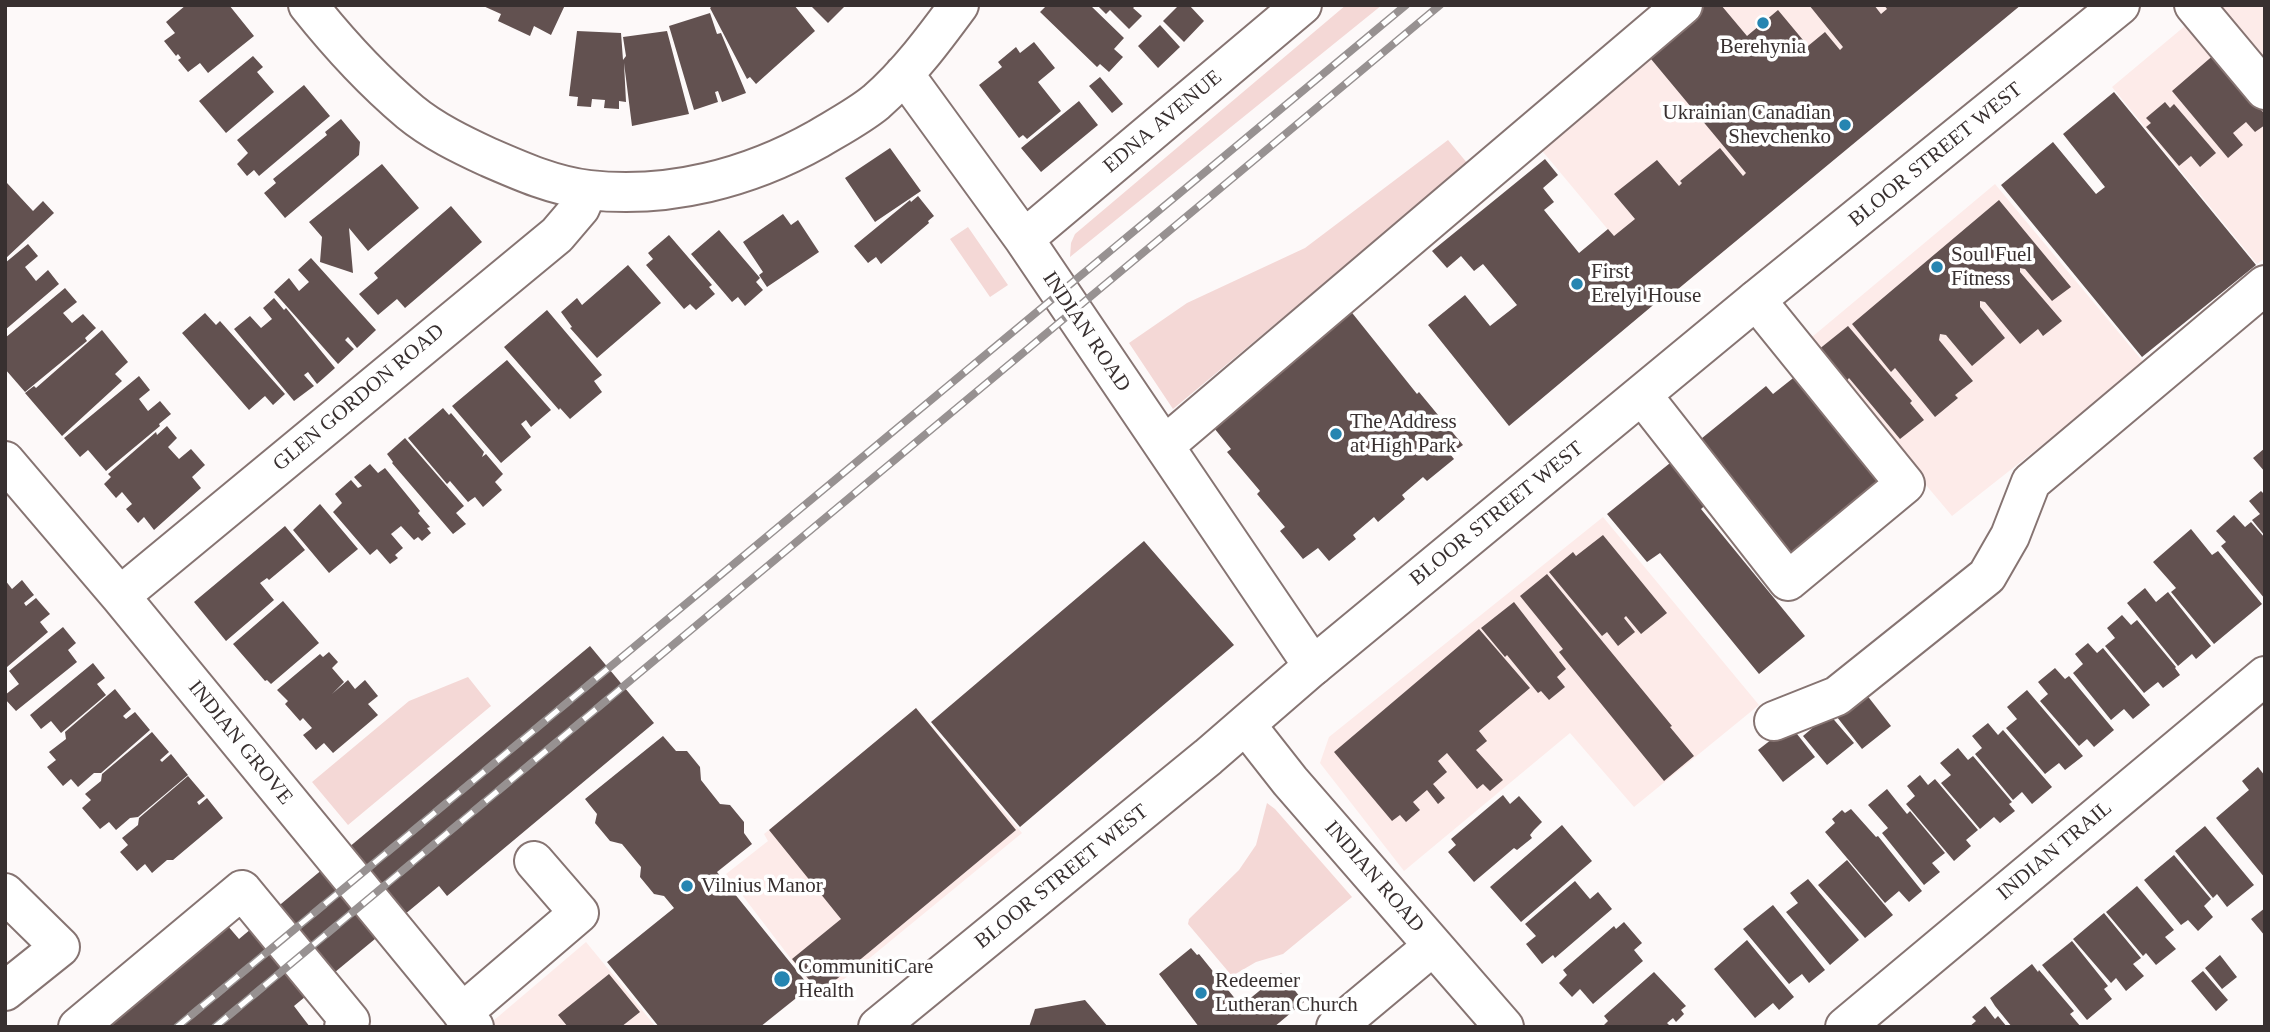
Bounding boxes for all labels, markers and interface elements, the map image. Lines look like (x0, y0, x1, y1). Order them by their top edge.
marker: Berehynia (1755, 15, 1771, 31)
place label: Berehynia (1720, 34, 1806, 60)
street label: EDNA AVENUE (1099, 65, 1227, 179)
street label: BLOOR STREET WEST (1844, 77, 2028, 233)
place label: Ukrainian Canadian Shevchenko (1662, 100, 1831, 150)
marker: Ukrainian Canadian Shevchenko (1837, 117, 1853, 133)
place label: Soul Fuel Fitness (1951, 242, 2032, 292)
place label: First Erelyi House (1591, 259, 1701, 309)
marker: Soul Fuel Fitness (1929, 259, 1945, 275)
street label: INDIAN ROAD (1037, 267, 1135, 397)
marker: First Erelyi House (1569, 276, 1585, 292)
street label: GLEN GORDON ROAD (268, 319, 450, 477)
place label: The Address at High Park (1350, 409, 1457, 459)
marker: The Address at High Park (1328, 426, 1344, 442)
street label: BLOOR STREET WEST (1405, 436, 1589, 592)
street label: INDIAN GROVE (182, 676, 298, 810)
street label: INDIAN TRAIL (1993, 796, 2117, 906)
street label: BLOOR STREET WEST (970, 799, 1154, 955)
street label: INDIAN ROAD (1319, 816, 1429, 938)
place label: Vilnius Manor (701, 873, 823, 899)
marker: Vilnius Manor (679, 878, 695, 894)
place label: CommunitiCare Health (798, 954, 933, 1004)
place label: Redeemer Lutheran Church (1215, 968, 1358, 1018)
marker: CommunitiCare Health (772, 969, 792, 989)
marker: Redeemer Lutheran Church (1193, 985, 1209, 1001)

